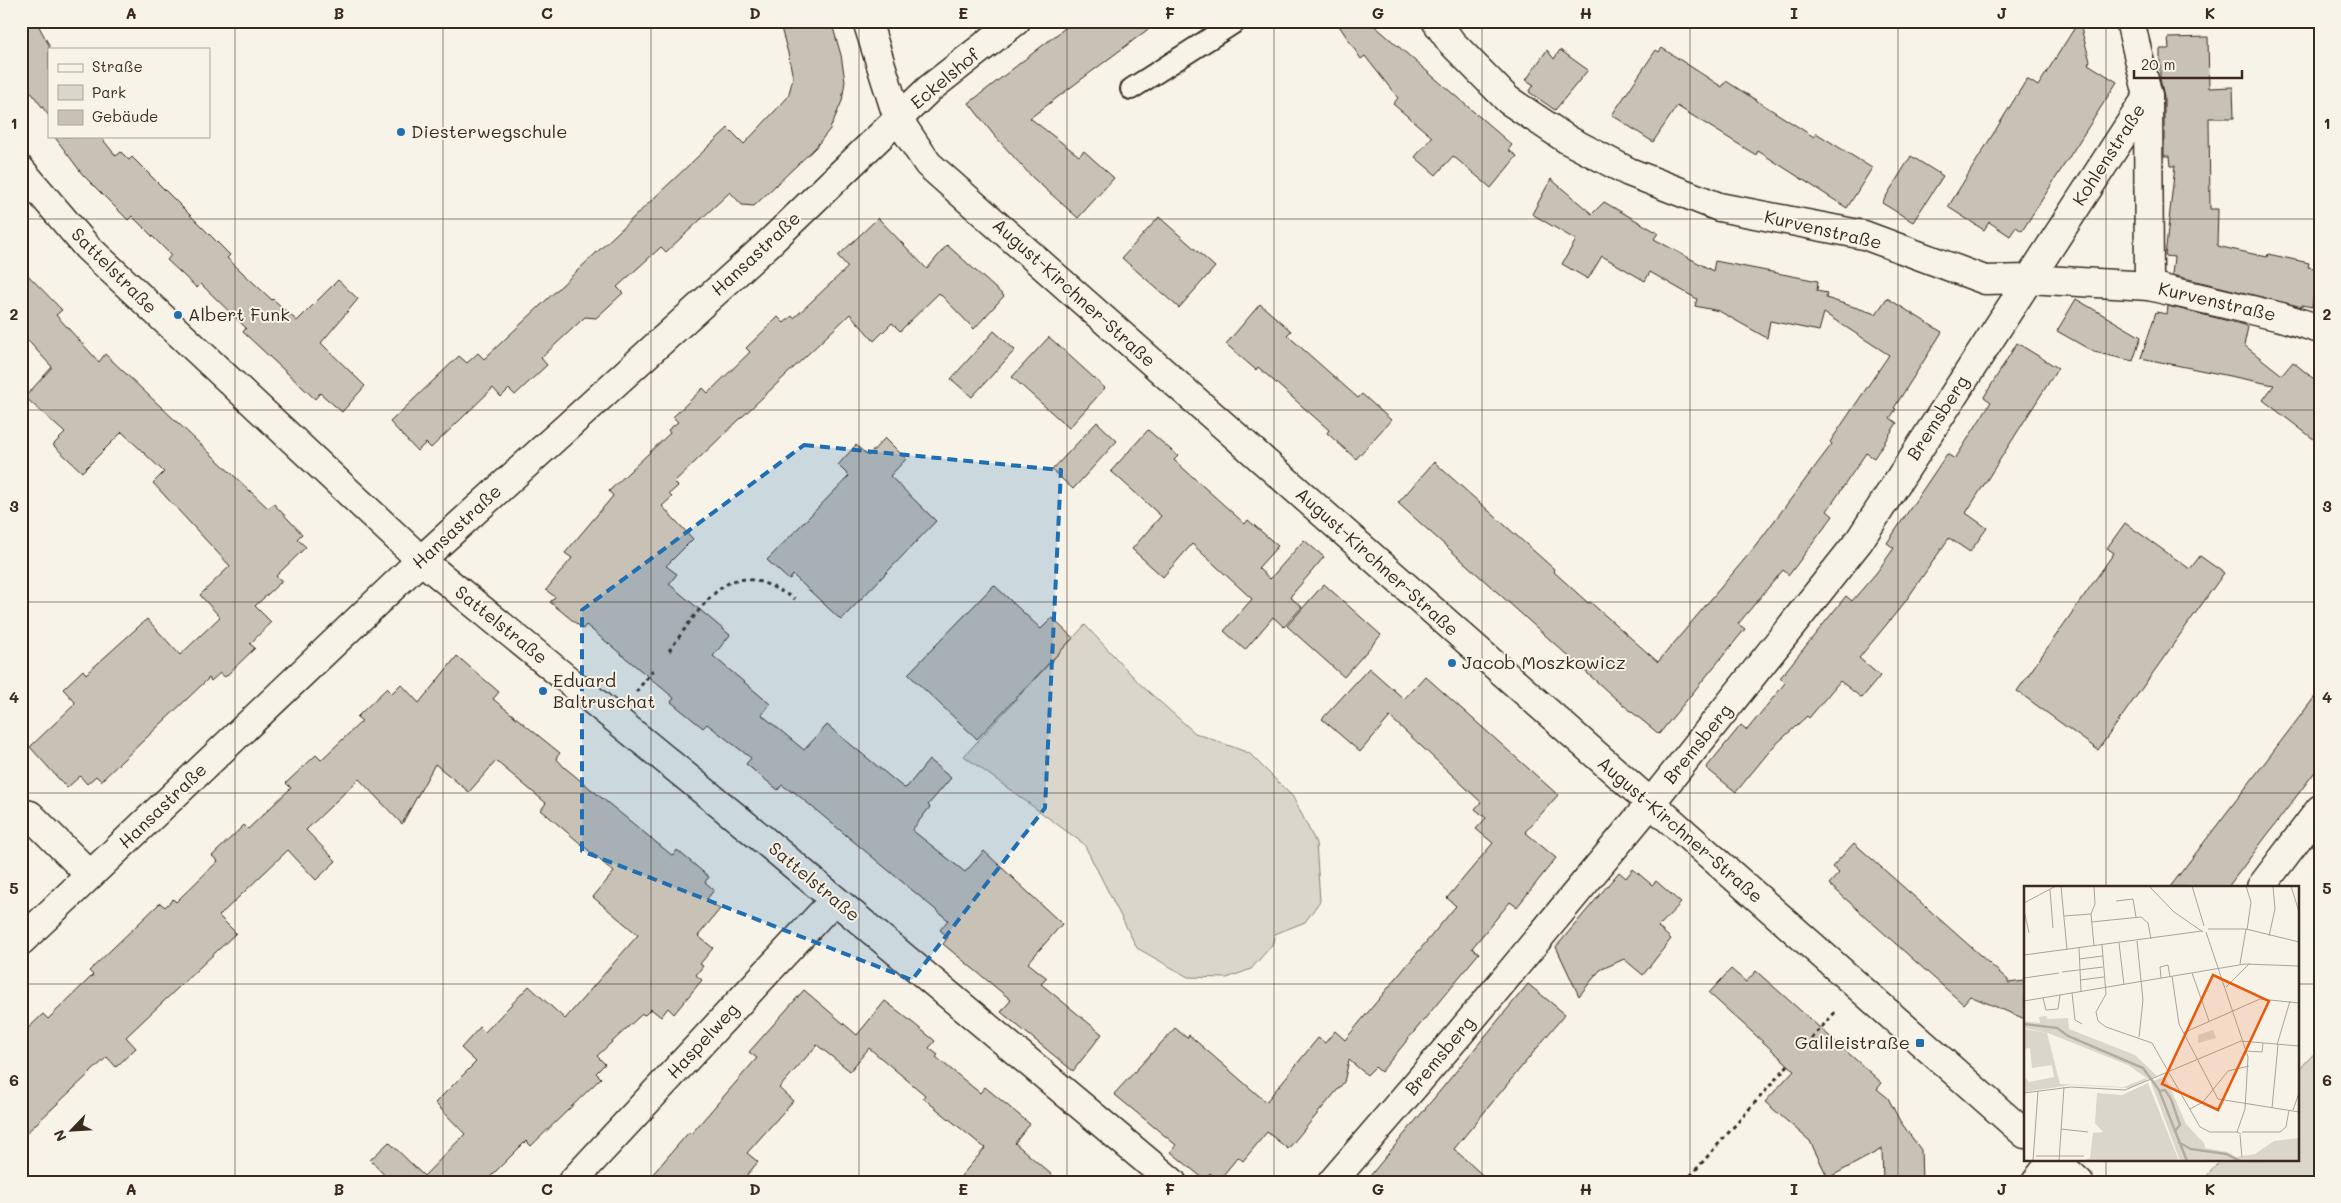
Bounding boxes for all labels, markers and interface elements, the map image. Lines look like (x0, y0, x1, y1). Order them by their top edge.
text: A (125, 2, 137, 23)
text: B (334, 2, 344, 23)
text: C (541, 2, 553, 23)
text: D (749, 2, 761, 23)
text: E (958, 2, 968, 23)
text: F (1165, 2, 1175, 23)
text: G (1372, 2, 1384, 23)
text: H (1580, 2, 1592, 23)
text: I (1790, 2, 1798, 23)
text: J (1997, 2, 2007, 23)
text: K (2205, 2, 2215, 23)
street label: Eckelshof (905, 42, 985, 114)
legend (48, 48, 210, 138)
scale bar (2134, 48, 2241, 80)
text: 20 m (2141, 54, 2175, 74)
text: Straße (92, 56, 143, 76)
text: Park (92, 82, 126, 102)
street label: Kohlenstraße (2066, 99, 2150, 210)
text: Gebäude (92, 106, 158, 126)
text: 1 (10, 112, 18, 133)
text: 1 (2323, 112, 2331, 133)
place label: Diesterwegschule (411, 119, 567, 143)
marker: Diesterwegschule (395, 126, 407, 138)
street label: Kurvenstraße (1762, 204, 1884, 254)
street label: Hansastraße (706, 206, 805, 301)
street label: August-Kirchner-Straße (988, 213, 1161, 372)
street label: Sattelstraße (67, 222, 163, 318)
street label: Kurvenstraße (2156, 276, 2278, 326)
place label: Albert Funk (188, 302, 290, 326)
text: 2 (10, 303, 19, 324)
text: 2 (2323, 303, 2332, 324)
marker: Albert Funk (172, 309, 184, 321)
street label: Bremsberg (1901, 370, 1974, 464)
street label: Hansastraße (407, 479, 506, 574)
street label: August-Kirchner-Straße (1291, 482, 1464, 641)
text: 3 (9, 495, 19, 516)
text: 3 (2322, 495, 2332, 516)
street label: Sattelstraße (450, 580, 553, 669)
place label: Jacob Moszkowicz (1462, 650, 1626, 674)
marker: Jacob Moszkowicz (1446, 657, 1458, 669)
place label: Eduard Baltruschat (553, 668, 655, 713)
marker: Eduard Baltruschat (537, 685, 549, 697)
text: 4 (9, 686, 19, 707)
text: 4 (2322, 686, 2332, 707)
street label: Bremsberg (1658, 698, 1737, 788)
street label: August-Kirchner-Straße (1593, 751, 1768, 908)
street label: Hansastraße (113, 757, 211, 853)
street label: Sattelstraße (764, 836, 865, 927)
text: 5 (9, 877, 19, 898)
text: 5 (2322, 877, 2332, 898)
inset map (2024, 886, 2298, 1160)
street label: Haspelweg (661, 997, 743, 1083)
street label: Bremsberg (1399, 1011, 1479, 1100)
place label: Galileistraße (1795, 1030, 1910, 1054)
marker: Galileistraße (1914, 1037, 1926, 1049)
text: 6 (9, 1069, 19, 1090)
text: 6 (2322, 1069, 2332, 1090)
north arrow (48, 1106, 98, 1156)
text: N (49, 1127, 71, 1145)
text: A (125, 1178, 137, 1199)
text: B (334, 1178, 344, 1199)
text: C (541, 1178, 553, 1199)
text: D (749, 1178, 761, 1199)
text: E (958, 1178, 968, 1199)
text: F (1165, 1178, 1175, 1199)
text: G (1372, 1178, 1384, 1199)
text: H (1580, 1178, 1592, 1199)
text: I (1790, 1178, 1798, 1199)
text: J (1997, 1178, 2007, 1199)
text: K (2205, 1178, 2215, 1199)

